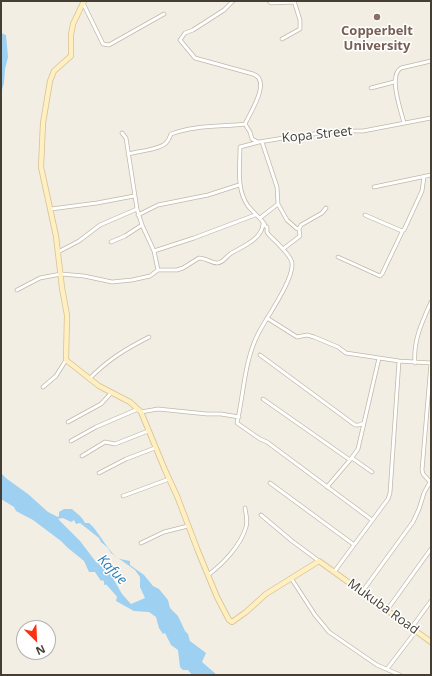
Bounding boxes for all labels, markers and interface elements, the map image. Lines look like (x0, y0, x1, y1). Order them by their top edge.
marker: Copperbelt University (372, 12, 382, 22)
place label: Copperbelt University (341, 23, 413, 54)
street label: Kopa Street (281, 124, 353, 146)
water label: Kafue (94, 552, 130, 588)
street label: Mukuba Road (344, 576, 422, 638)
north arrow (16, 620, 56, 660)
text: N (34, 642, 48, 659)

